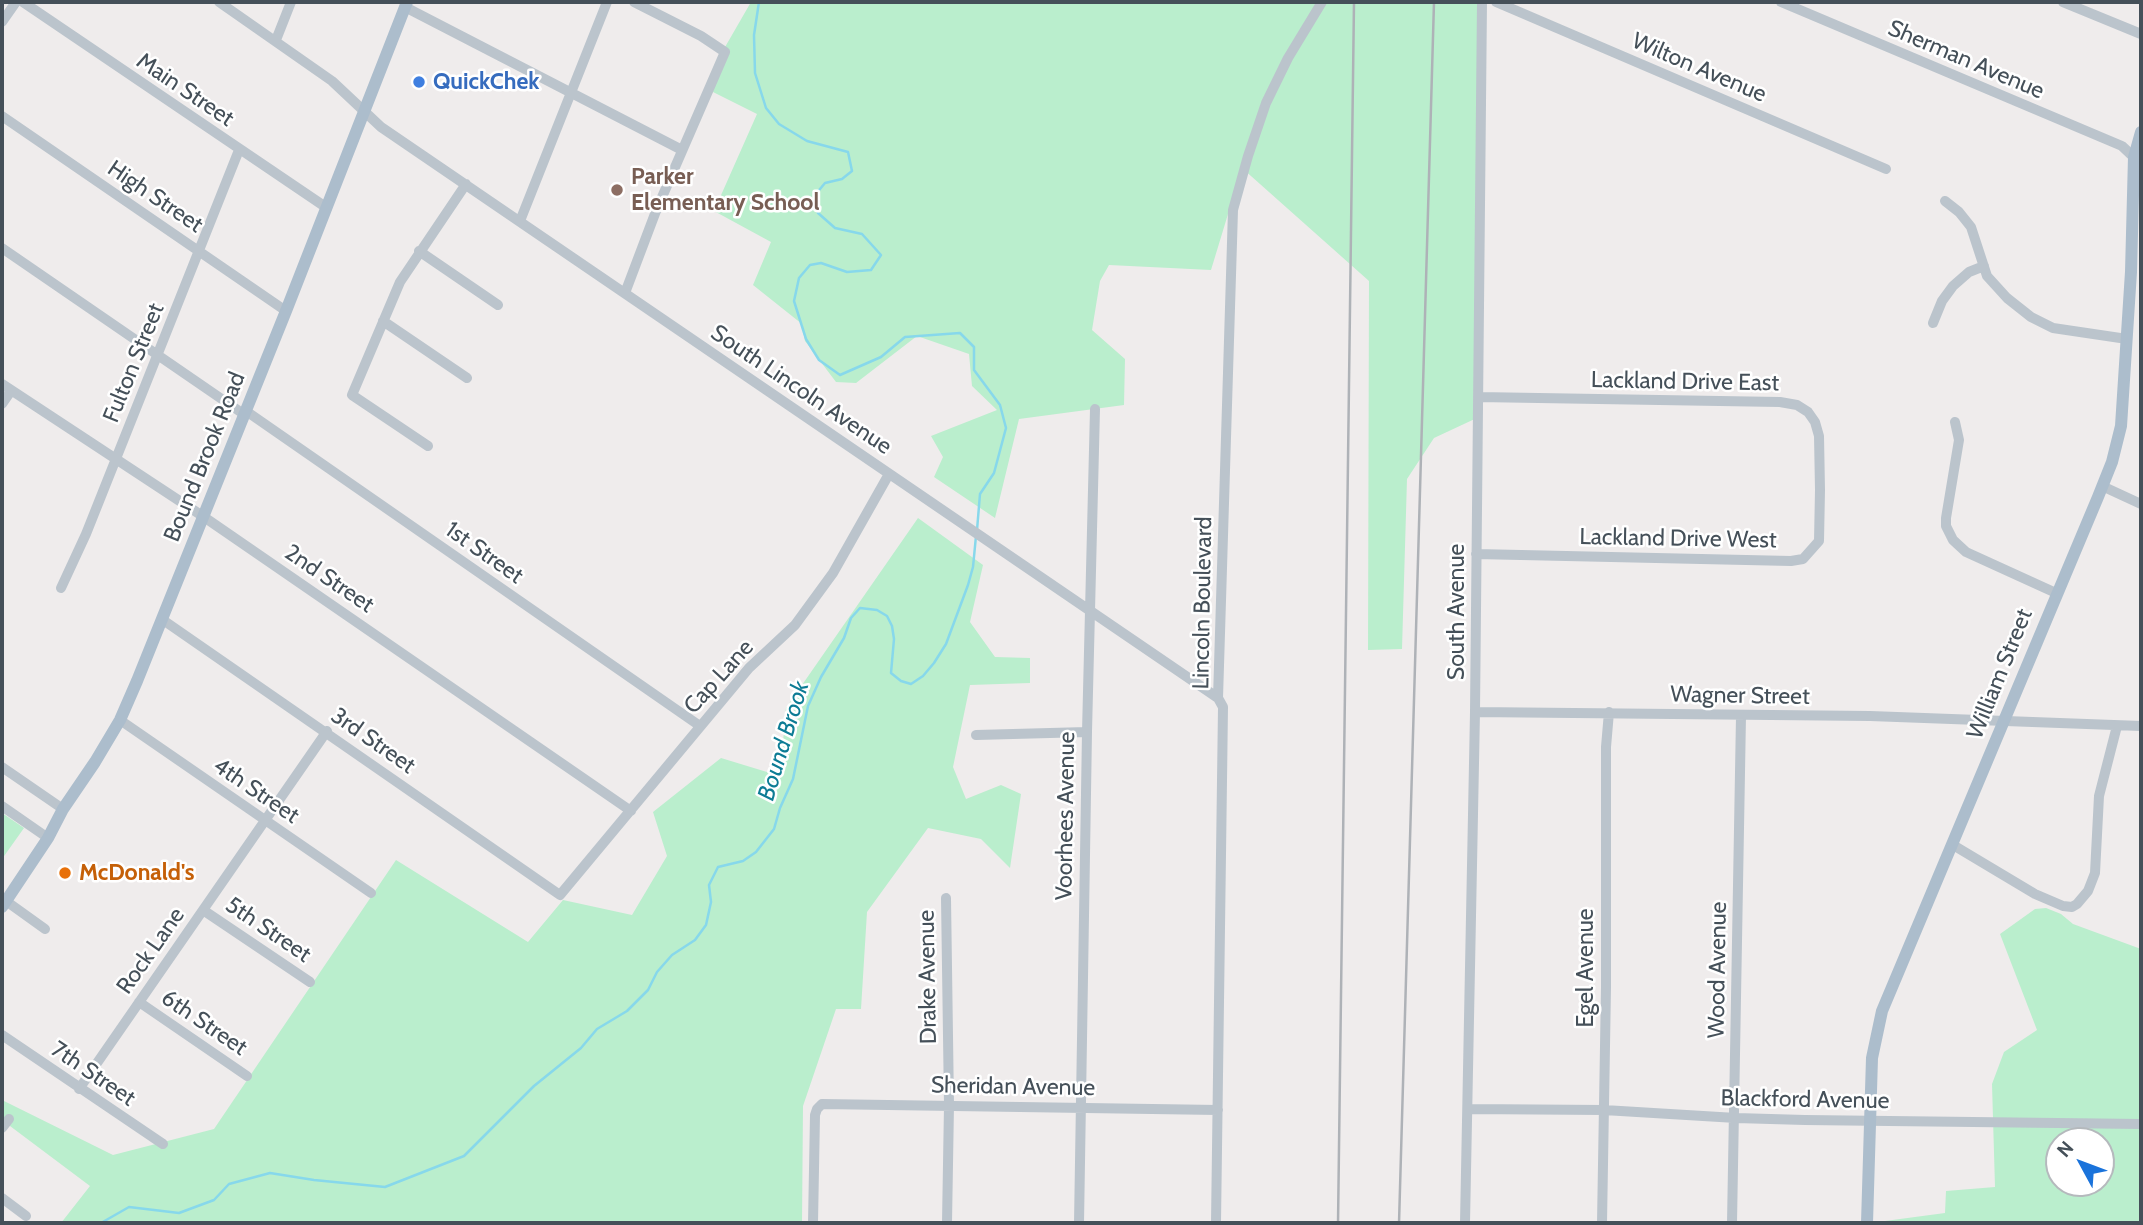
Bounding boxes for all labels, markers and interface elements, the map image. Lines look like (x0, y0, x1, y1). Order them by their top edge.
street label: Sherman Avenue (1884, 15, 2048, 105)
street label: Wilton Avenue (1628, 27, 1770, 109)
street label: Main Street (131, 47, 239, 133)
place label: QuickChek (433, 68, 539, 96)
marker: QuickChek (411, 74, 427, 90)
street label: High Street (102, 155, 208, 239)
place label: Parker Elementary School (631, 163, 819, 217)
marker: Parker Elementary School (609, 182, 625, 198)
street label: Fulton Street (98, 299, 170, 427)
street label: South Lincoln Avenue (705, 319, 897, 461)
street label: Lackland Drive East (1591, 367, 1779, 397)
street label: Bound Brook Road (158, 368, 252, 546)
street label: 1st Street (440, 516, 528, 590)
street label: Lincoln Boulevard (1188, 516, 1218, 690)
street label: Lackland Drive West (1579, 523, 1777, 555)
street label: 2nd Street (279, 539, 379, 619)
street label: South Avenue (1443, 544, 1471, 680)
street label: William Street (1961, 605, 2039, 743)
street label: Cap Lane (679, 634, 759, 720)
water label: Bound Brook (752, 678, 816, 804)
street label: Wagner Street (1670, 681, 1810, 711)
street label: 3rd Street (326, 702, 420, 780)
street label: Voorhees Avenue (1051, 731, 1081, 901)
street label: 4th Street (208, 752, 304, 830)
place label: McDonald's (79, 859, 195, 887)
marker: McDonald's (57, 865, 73, 881)
street label: 5th Street (220, 891, 316, 969)
street label: Wood Avenue (1703, 901, 1733, 1039)
street label: Rock Lane (111, 902, 191, 1000)
street label: Egel Avenue (1572, 908, 1600, 1028)
street label: Drake Avenue (913, 910, 943, 1044)
street label: 6th Street (156, 984, 252, 1062)
street label: 7th Street (45, 1036, 141, 1112)
street label: Sheridan Avenue (931, 1072, 1095, 1102)
street label: Blackford Avenue (1720, 1085, 1890, 1115)
north arrow (2045, 1127, 2115, 1197)
text: N (2052, 1137, 2078, 1162)

